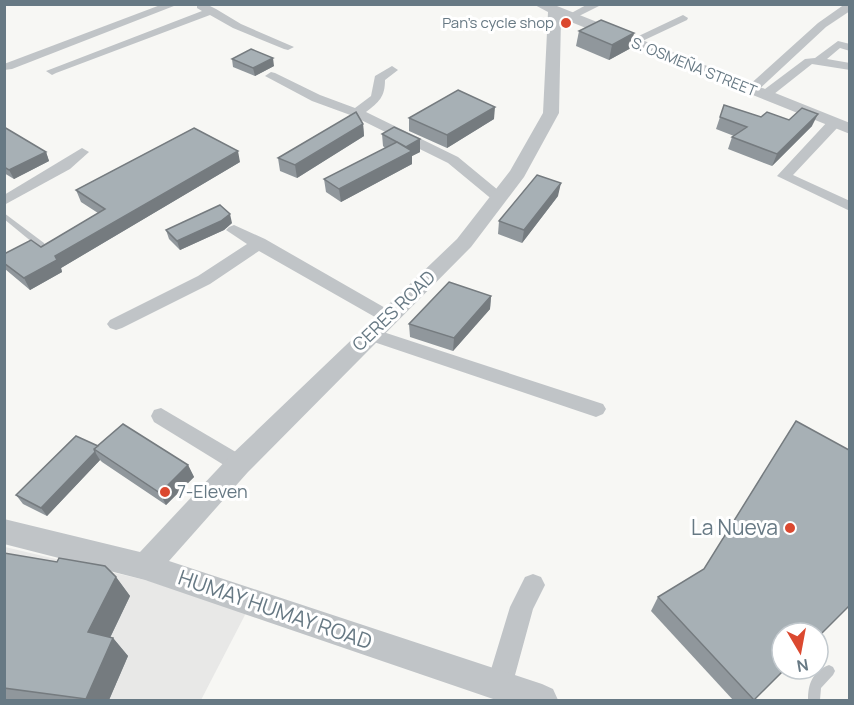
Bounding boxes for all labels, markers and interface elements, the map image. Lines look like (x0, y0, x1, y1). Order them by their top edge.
place label: Pan's cycle shop (442, 12, 554, 33)
marker: Pan's cycle shop (559, 16, 573, 30)
street label: S. OSMEÑA STREET (628, 32, 760, 101)
street label: CERES ROAD (347, 265, 440, 356)
place label: 7-Eleven (177, 479, 248, 503)
marker: 7-Eleven (158, 485, 172, 499)
place label: La Nueva (691, 513, 778, 541)
marker: La Nueva (783, 521, 797, 535)
street label: HUMAY HUMAY ROAD (175, 563, 376, 655)
north arrow (770, 621, 830, 681)
text: N (795, 654, 810, 678)

